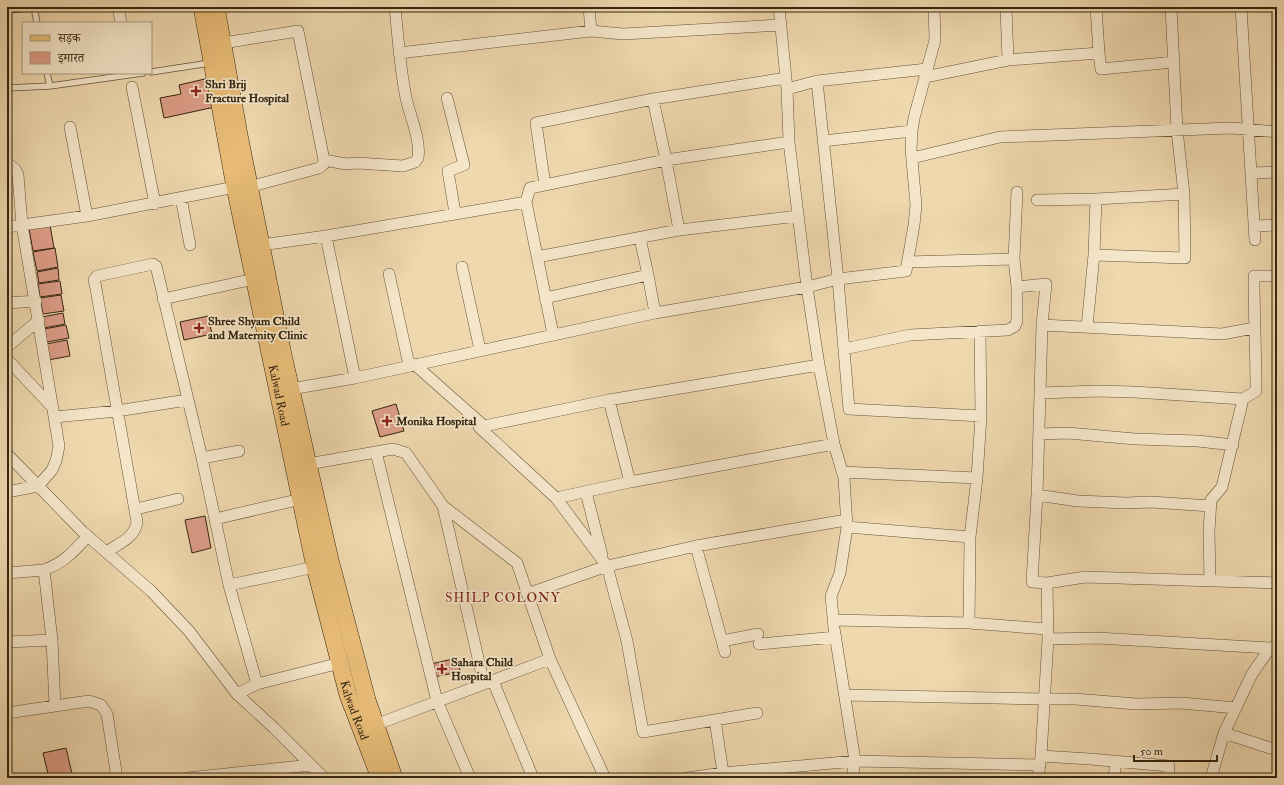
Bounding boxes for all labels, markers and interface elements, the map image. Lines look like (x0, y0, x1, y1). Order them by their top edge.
legend (22, 22, 152, 74)
text: सड़क (57, 31, 82, 46)
text: इमारत (57, 51, 85, 66)
place label: Shri Brij Fracture Hospital (205, 77, 290, 106)
marker: Shri Brij Fracture Hospital (190, 85, 202, 97)
place label: Shree Shyam Child and Maternity Clinic (208, 314, 308, 343)
marker: Shree Shyam Child and Maternity Clinic (193, 322, 205, 334)
street label: Kalwad Road (265, 364, 292, 428)
place label: Monika Hospital (395, 414, 477, 429)
marker: Monika Hospital (381, 415, 393, 427)
district label: SHILP COLONY (445, 590, 561, 606)
place label: Sahara Child Hospital (451, 655, 513, 684)
marker: Sahara Child Hospital (436, 663, 448, 675)
street label: Kalwad Road (337, 679, 372, 742)
scale bar (1134, 737, 1217, 763)
text: 50 m (1140, 744, 1164, 759)

